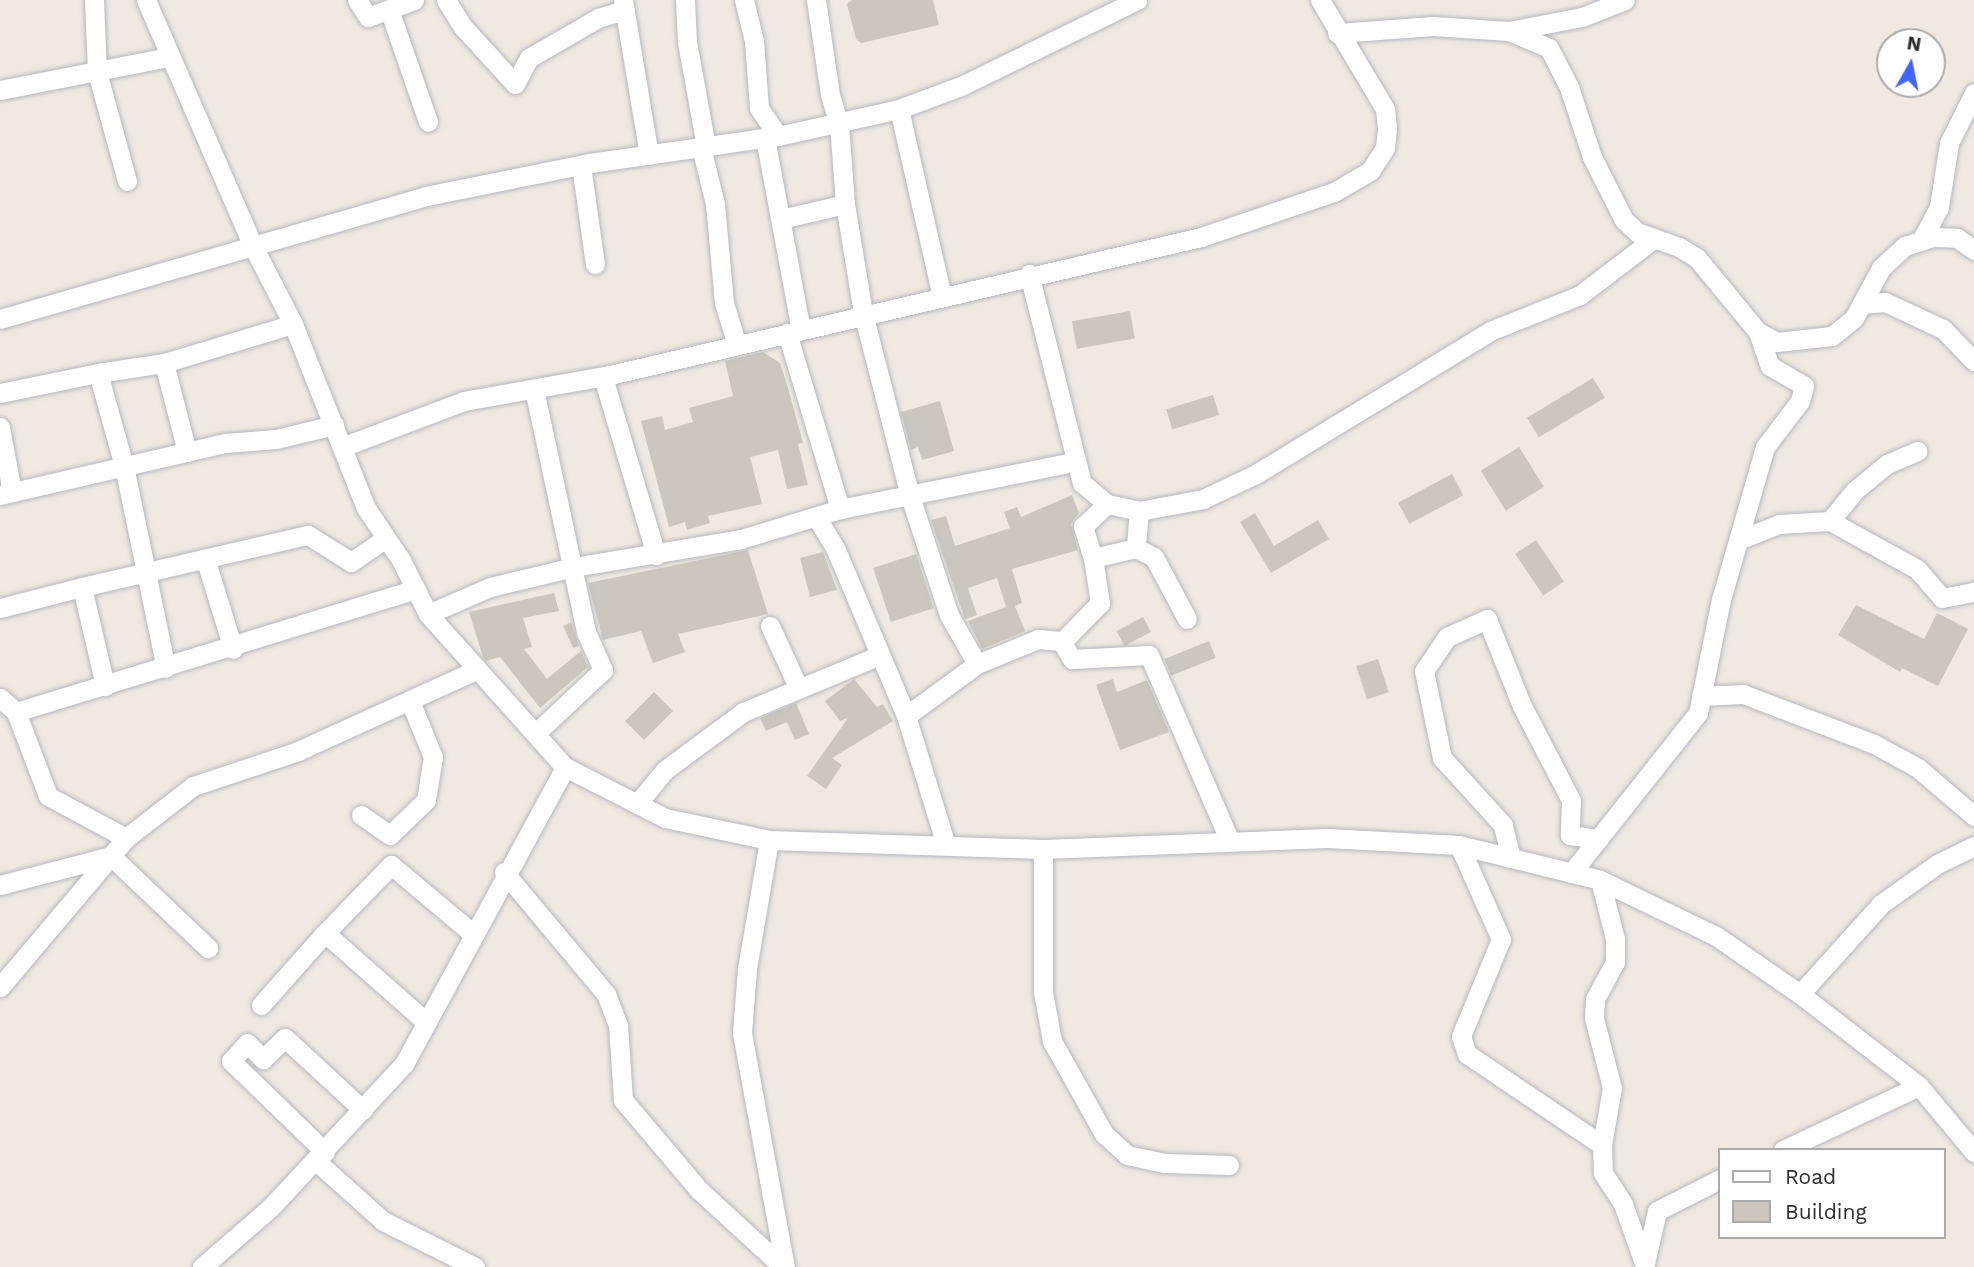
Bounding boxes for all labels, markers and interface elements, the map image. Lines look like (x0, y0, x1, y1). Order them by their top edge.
north arrow (1876, 28, 1946, 98)
text: N (1905, 31, 1923, 56)
legend (1718, 1148, 1946, 1239)
text: Road (1785, 1164, 1836, 1189)
text: Building (1785, 1199, 1867, 1224)

